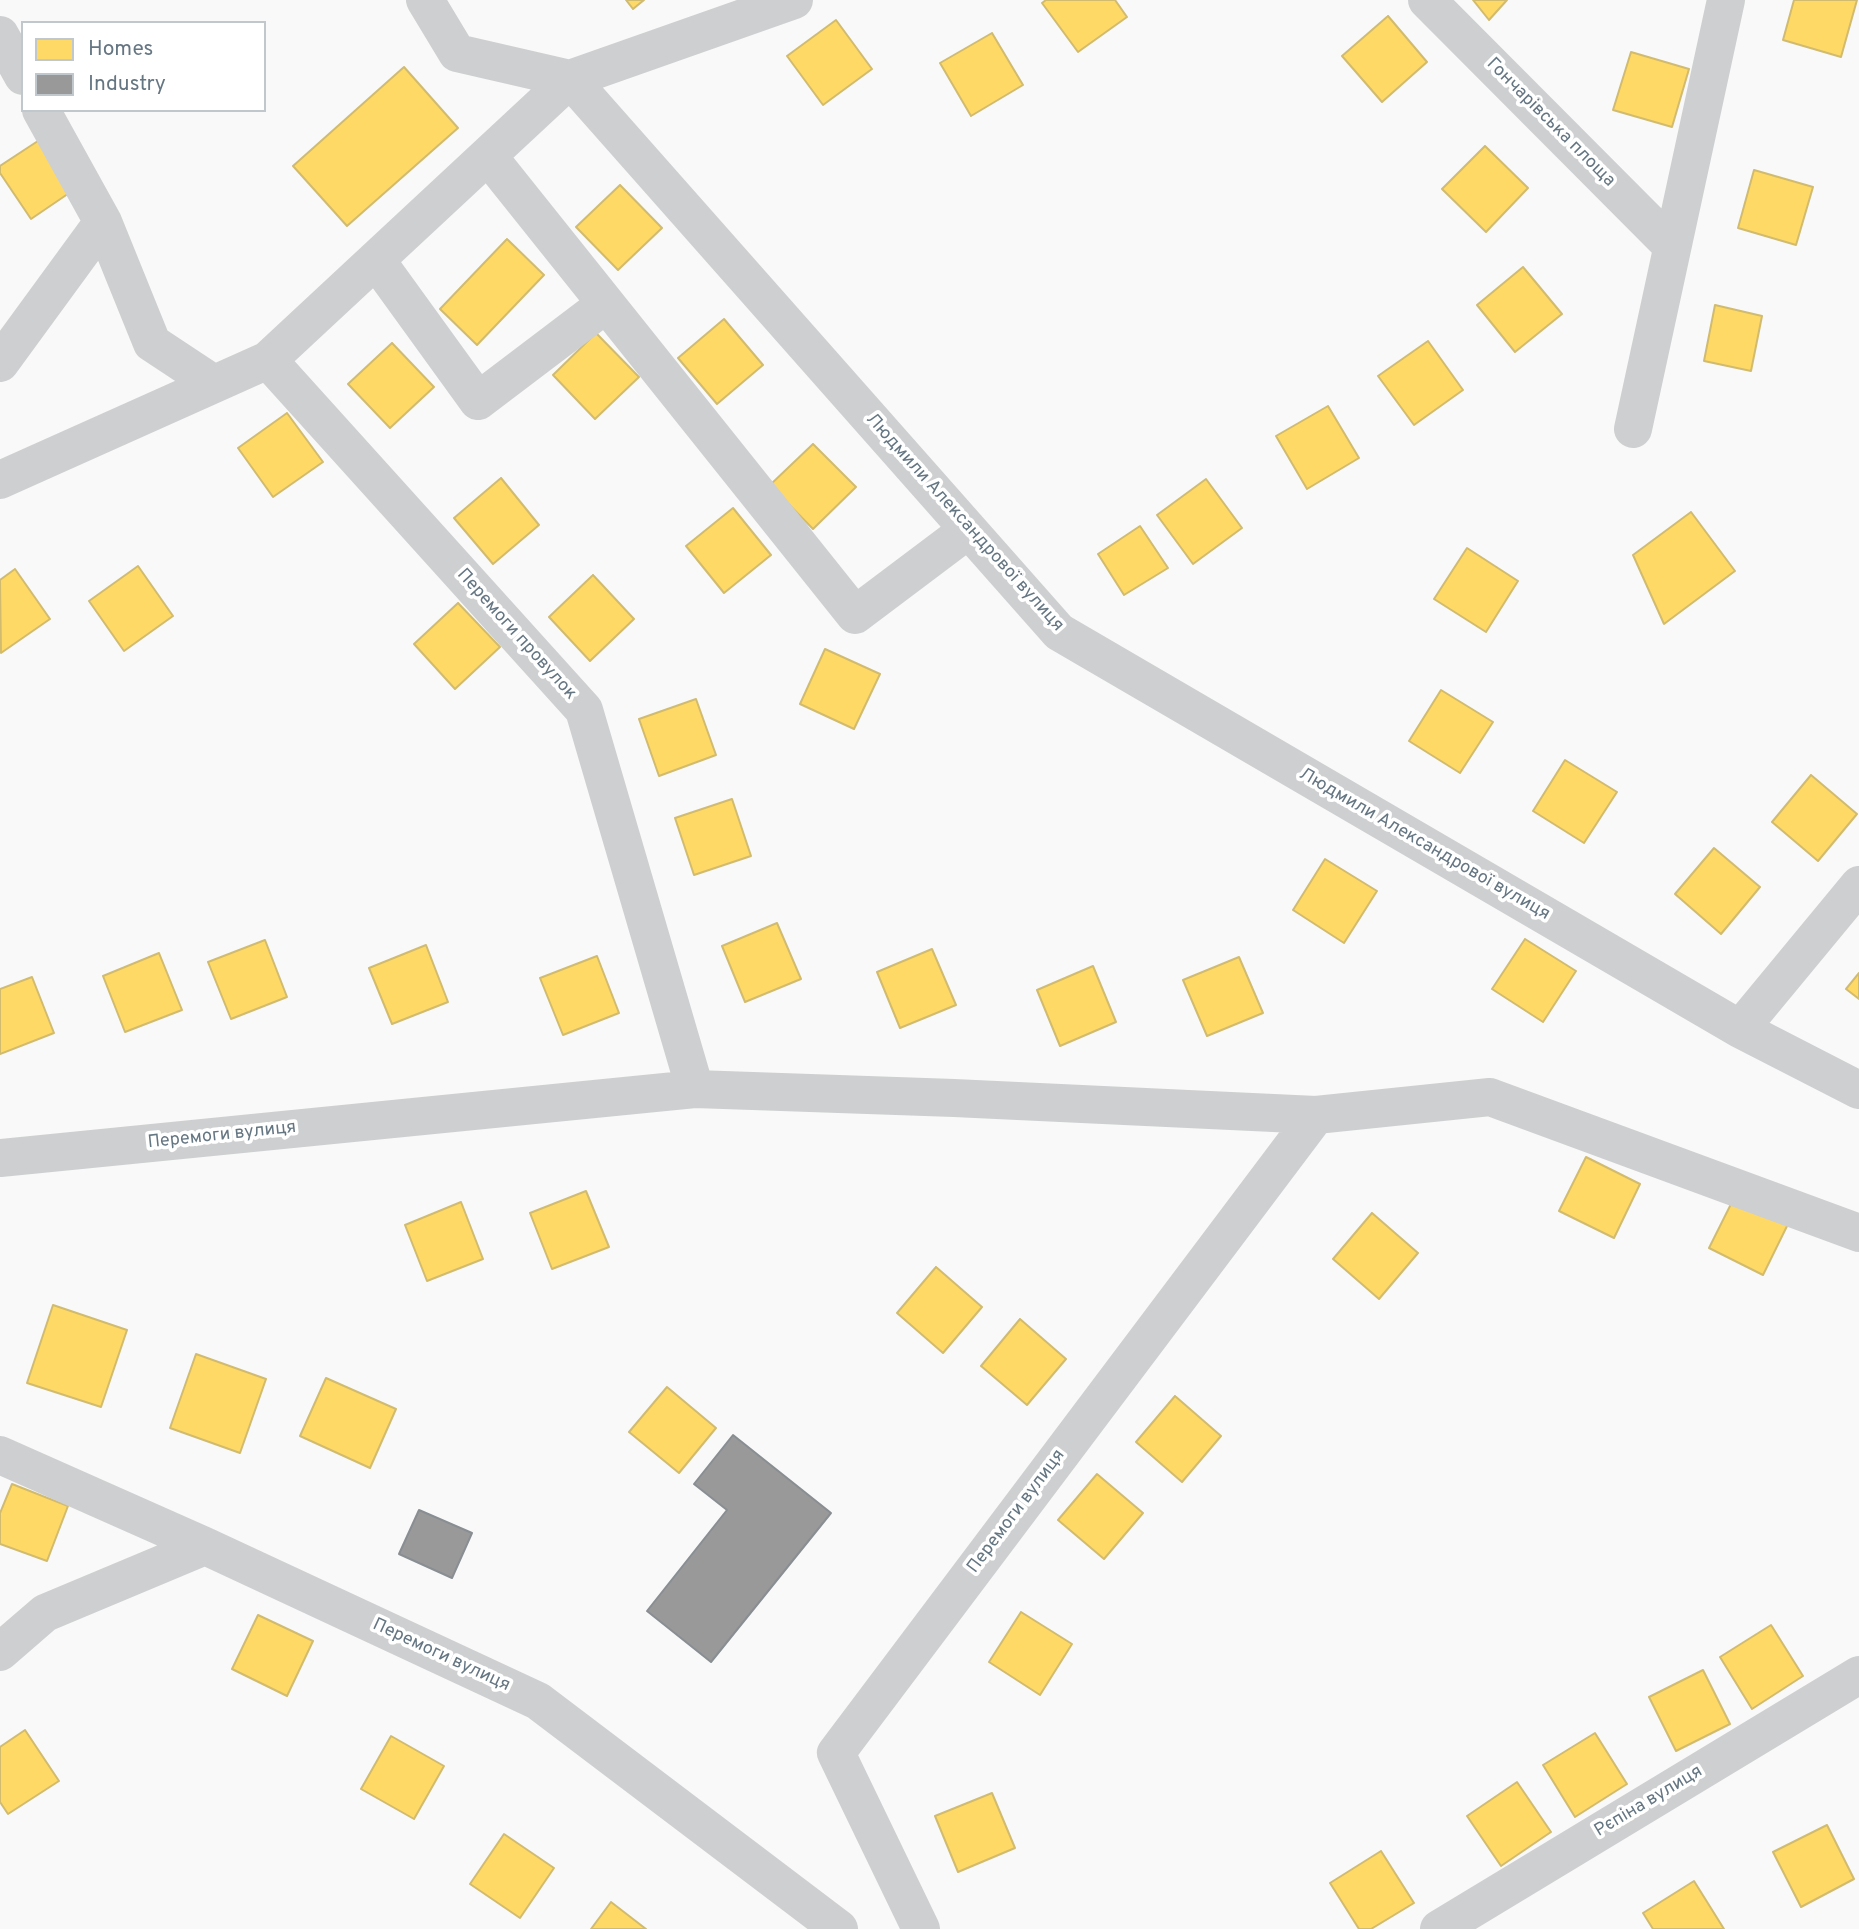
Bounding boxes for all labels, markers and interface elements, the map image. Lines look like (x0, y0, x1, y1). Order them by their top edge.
legend (21, 21, 266, 112)
text: Homes (88, 36, 153, 63)
street label: Гончарівська площа (1481, 54, 1619, 192)
text: Industry (88, 71, 166, 98)
street label: Людмили Александрової вулиця (860, 409, 1068, 637)
street label: Перемоги провулок (451, 565, 581, 705)
street label: Людмили Александрової вулиця (1295, 764, 1553, 926)
street label: Перемоги вулиця (147, 1117, 297, 1155)
street label: Перемоги вулиця (963, 1446, 1071, 1578)
street label: Перемоги вулиця (369, 1615, 513, 1697)
street label: Рєпіна вулиця (1591, 1761, 1707, 1843)

